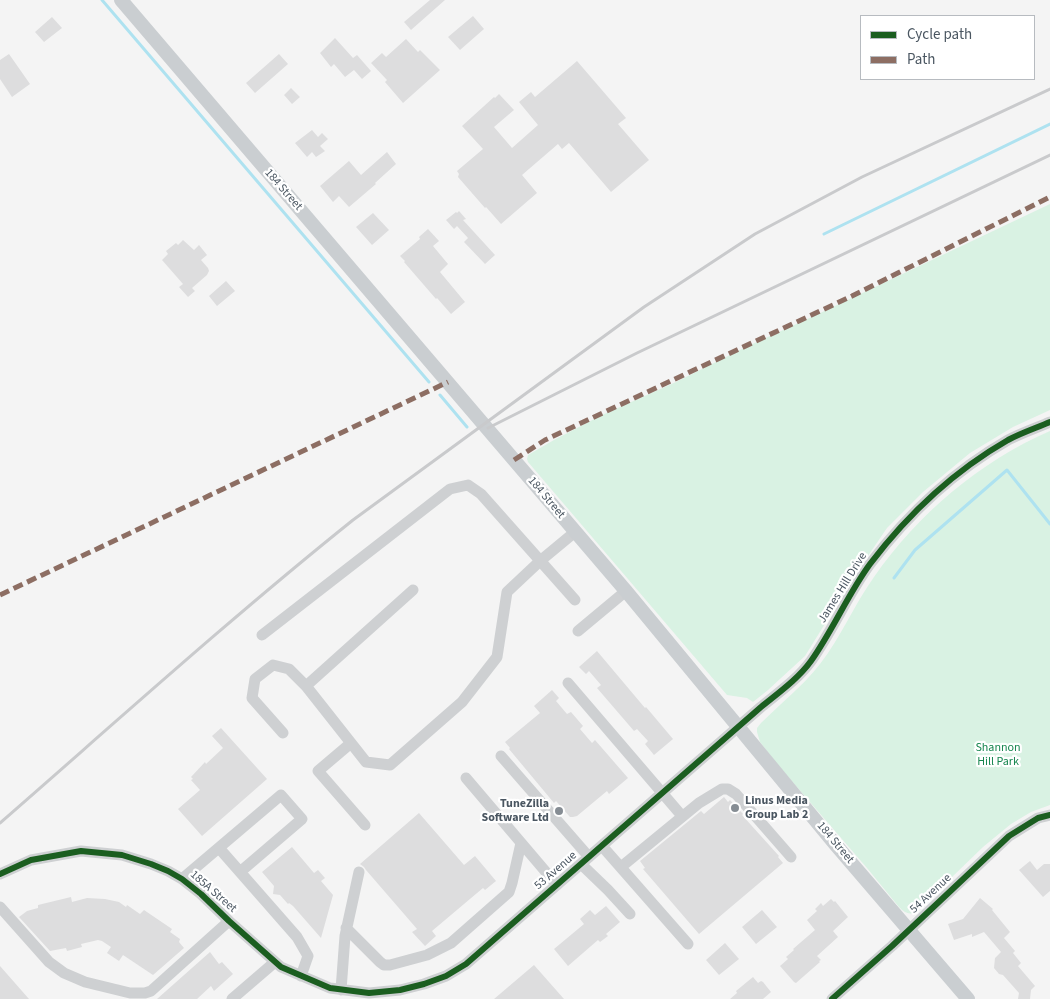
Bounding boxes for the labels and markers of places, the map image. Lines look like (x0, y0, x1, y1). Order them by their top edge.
place label: Linus Media Group Lab 2 (745, 794, 808, 822)
place label: TuneZilla Software Ltd (482, 797, 549, 825)
marker: Linus Media Group Lab 2 (729, 802, 741, 814)
marker: TuneZilla Software Ltd (553, 805, 565, 817)

